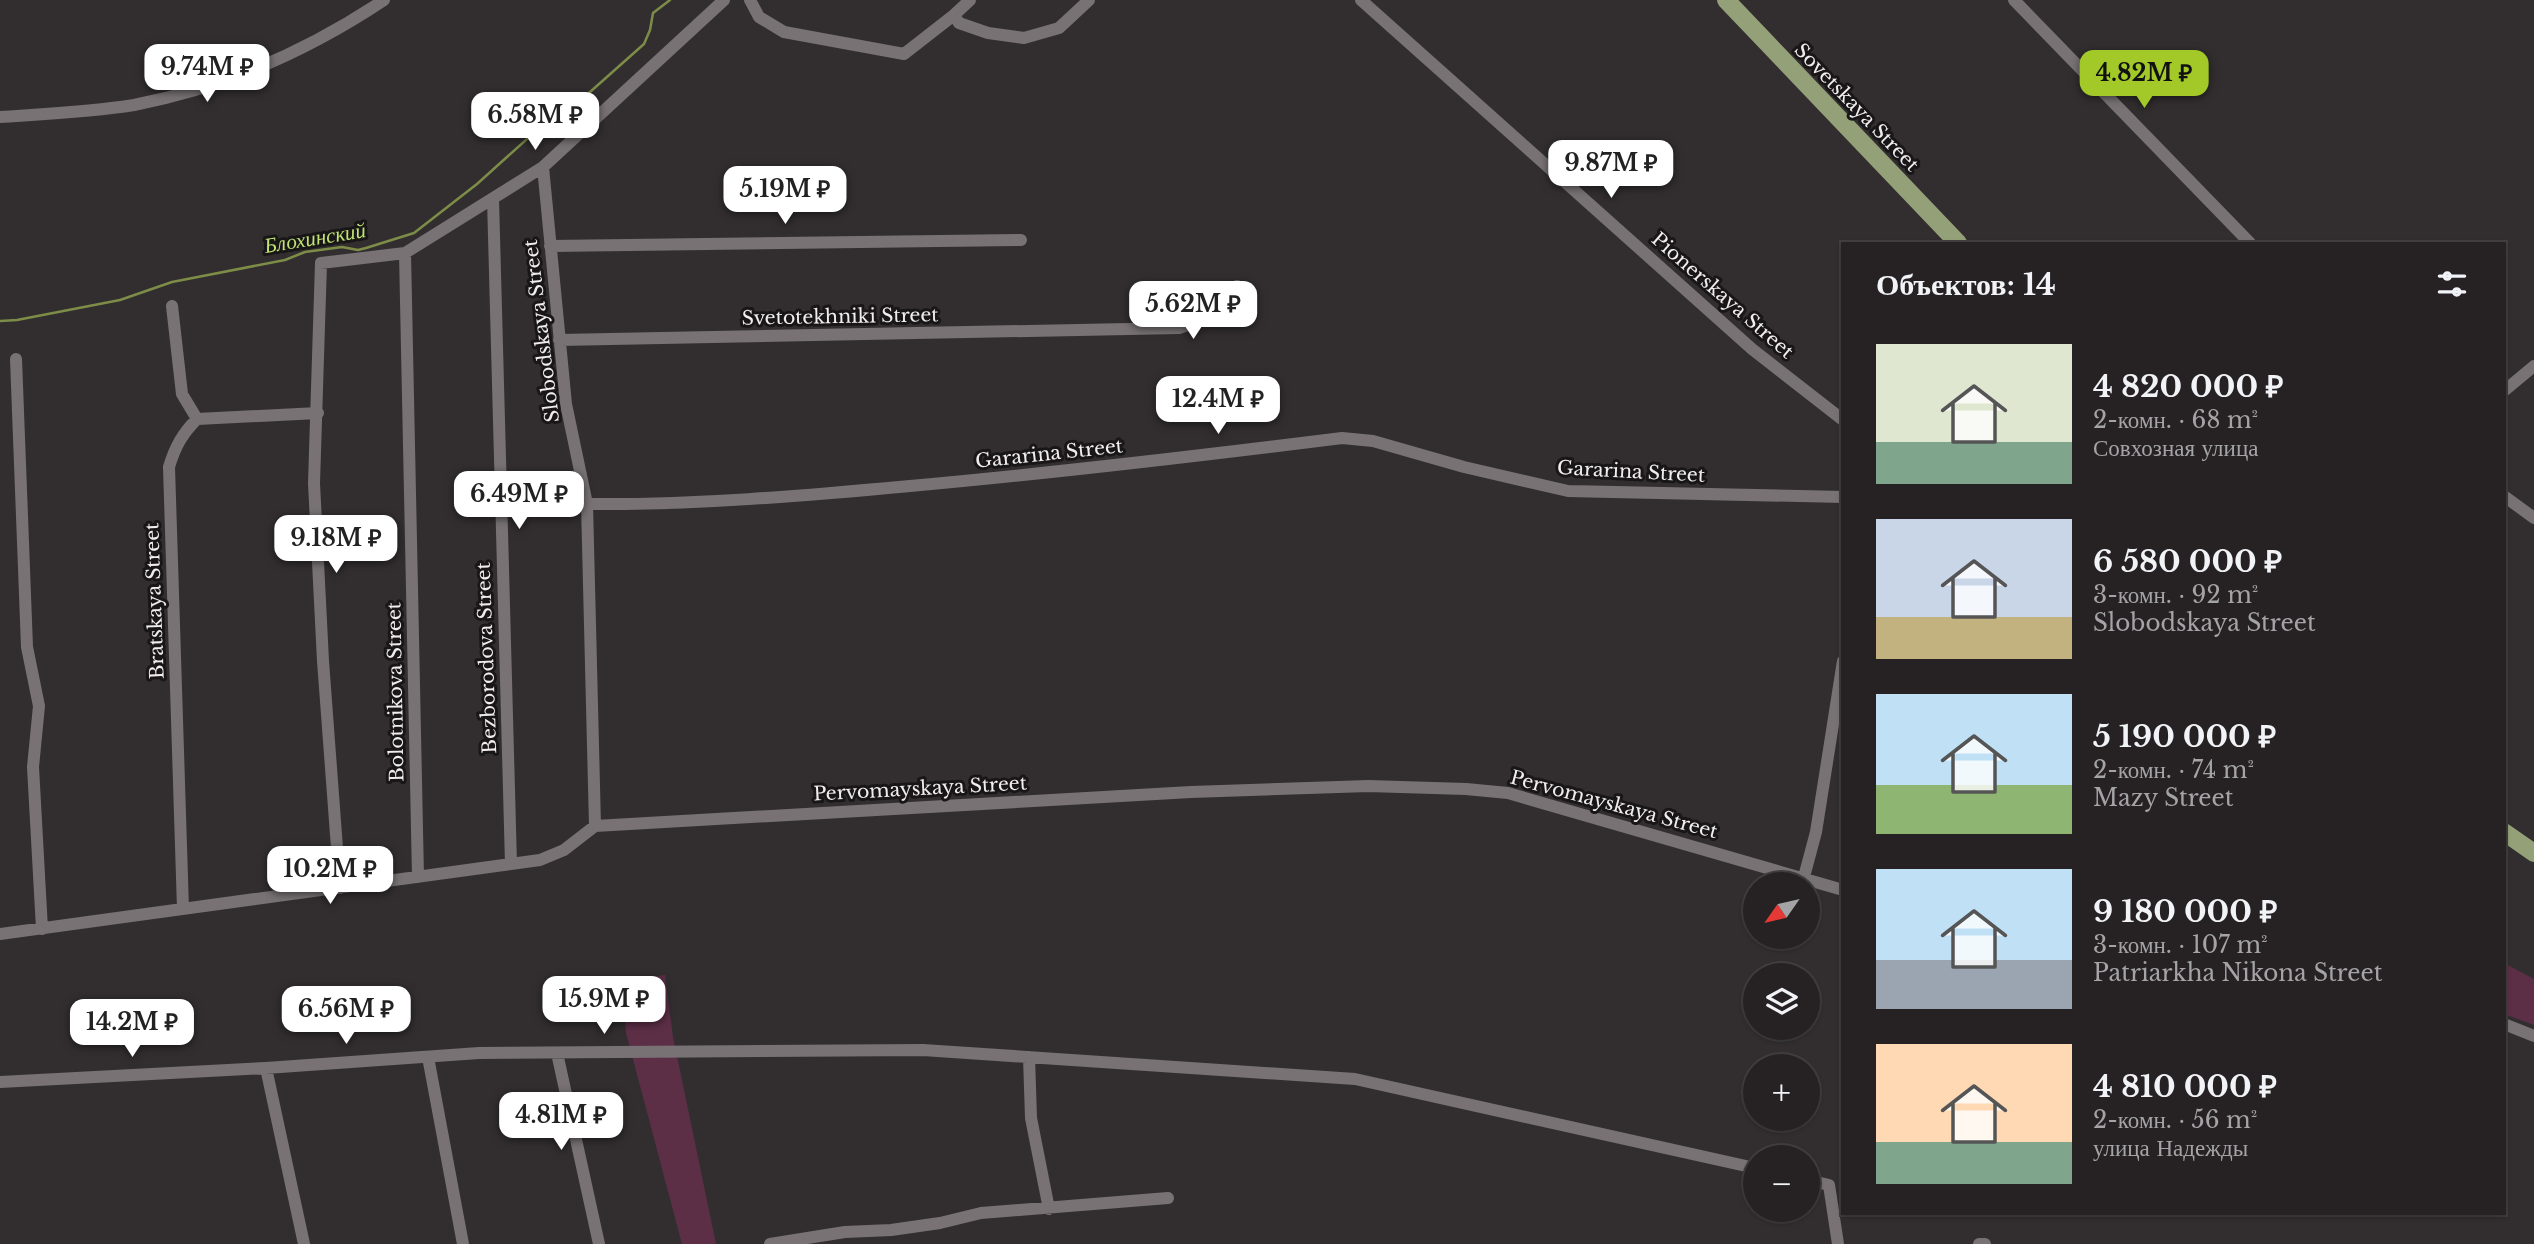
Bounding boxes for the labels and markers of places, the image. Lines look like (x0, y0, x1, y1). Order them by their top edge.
pin: 9.74M ₽ (142, 44, 272, 104)
pin: 4.82M ₽ (2079, 50, 2209, 110)
pin: 6.58M ₽ (470, 92, 600, 152)
pin: 9.87M ₽ (1546, 140, 1676, 200)
pin: 5.19M ₽ (720, 166, 850, 226)
pin: 5.62M ₽ (1128, 282, 1258, 341)
pin: 12.4M ₽ (1153, 376, 1283, 436)
pin: 6.49M ₽ (454, 472, 584, 531)
pin: 9.18M ₽ (271, 516, 401, 575)
pin: 10.2M ₽ (265, 846, 395, 906)
pin: 15.9M ₽ (539, 976, 669, 1036)
pin: 6.56M ₽ (281, 986, 411, 1046)
pin: 14.2M ₽ (67, 1000, 197, 1059)
pin: 4.81M ₽ (496, 1092, 626, 1152)

